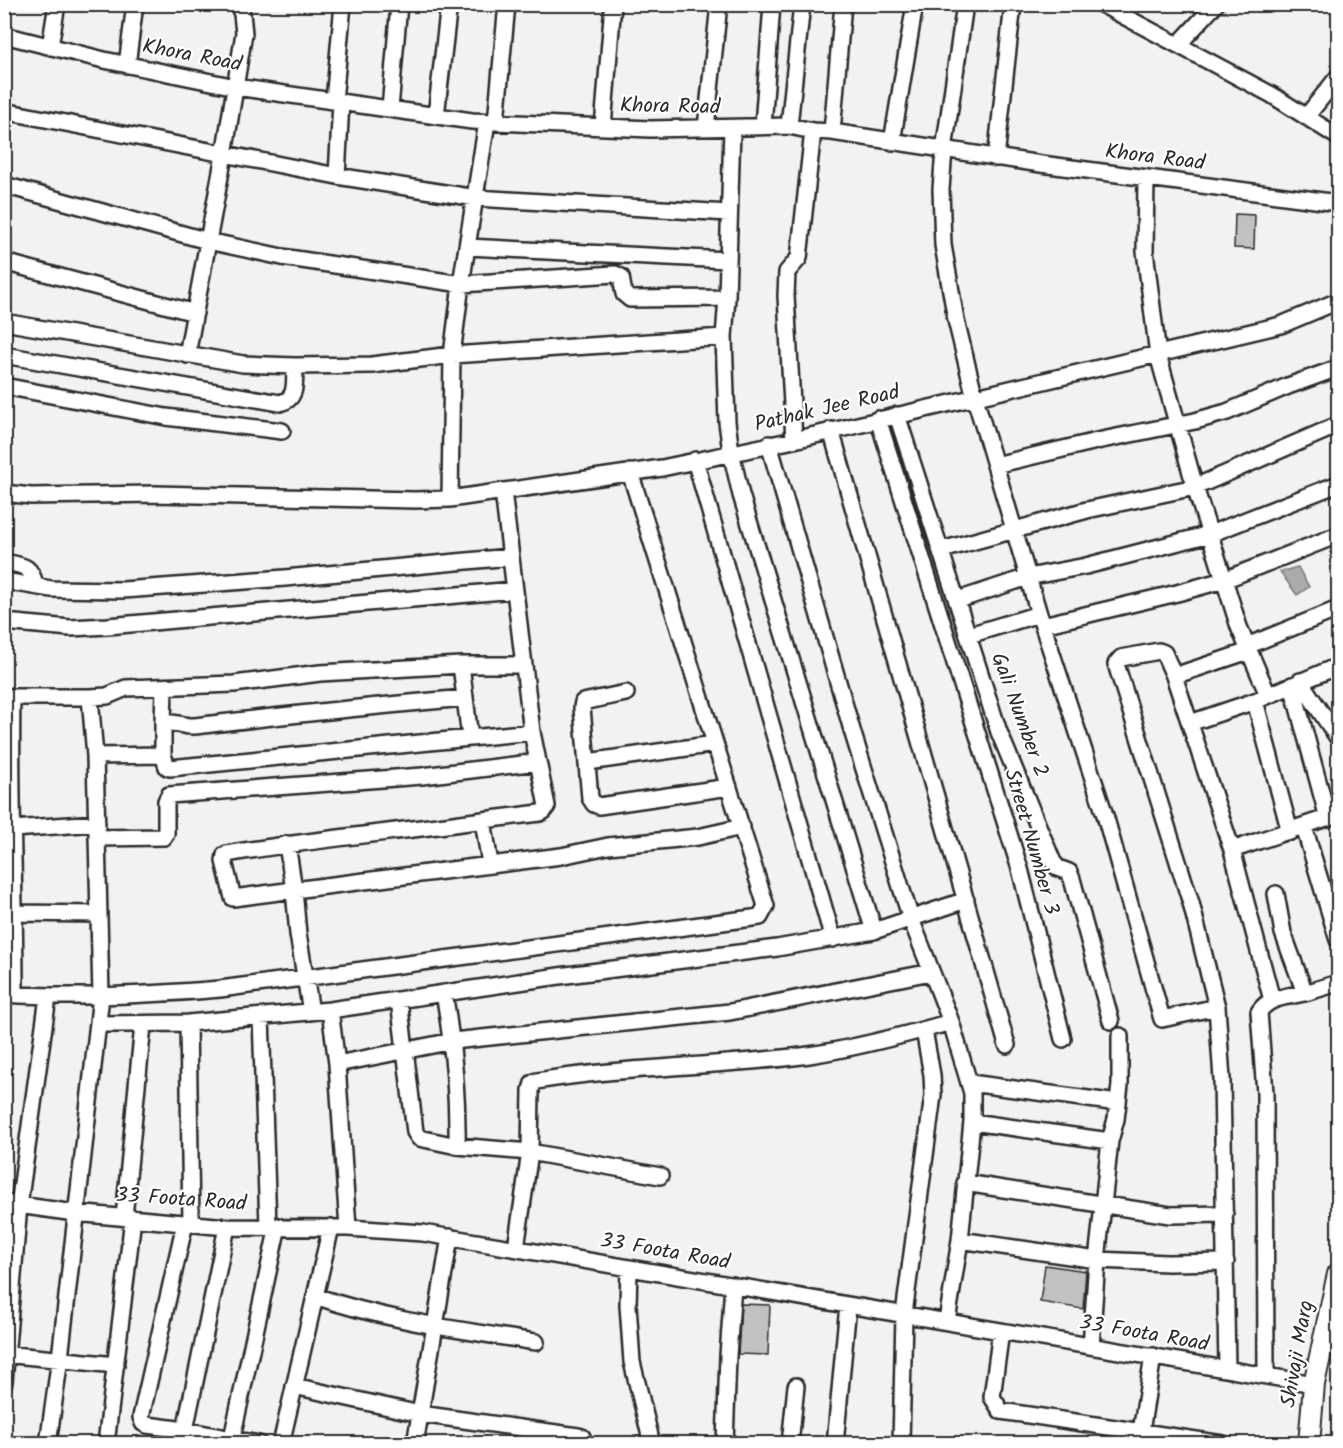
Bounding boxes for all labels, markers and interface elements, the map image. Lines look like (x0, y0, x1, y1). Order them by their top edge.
street label: Khora Road (140, 30, 245, 82)
street label: Khora Road (619, 90, 721, 124)
street label: Khora Road (1103, 135, 1207, 181)
street label: Pathak Jee Road (751, 376, 903, 442)
street label: Gali Number 2 (981, 648, 1057, 782)
street label: Street Number 3 (994, 765, 1068, 919)
street label: 33 Foota Road (115, 1179, 248, 1221)
street label: 33 Foota Road (598, 1224, 733, 1280)
street label: Shivaji Marg (1272, 1298, 1324, 1410)
street label: 33 Foota Road (1077, 1306, 1212, 1362)

